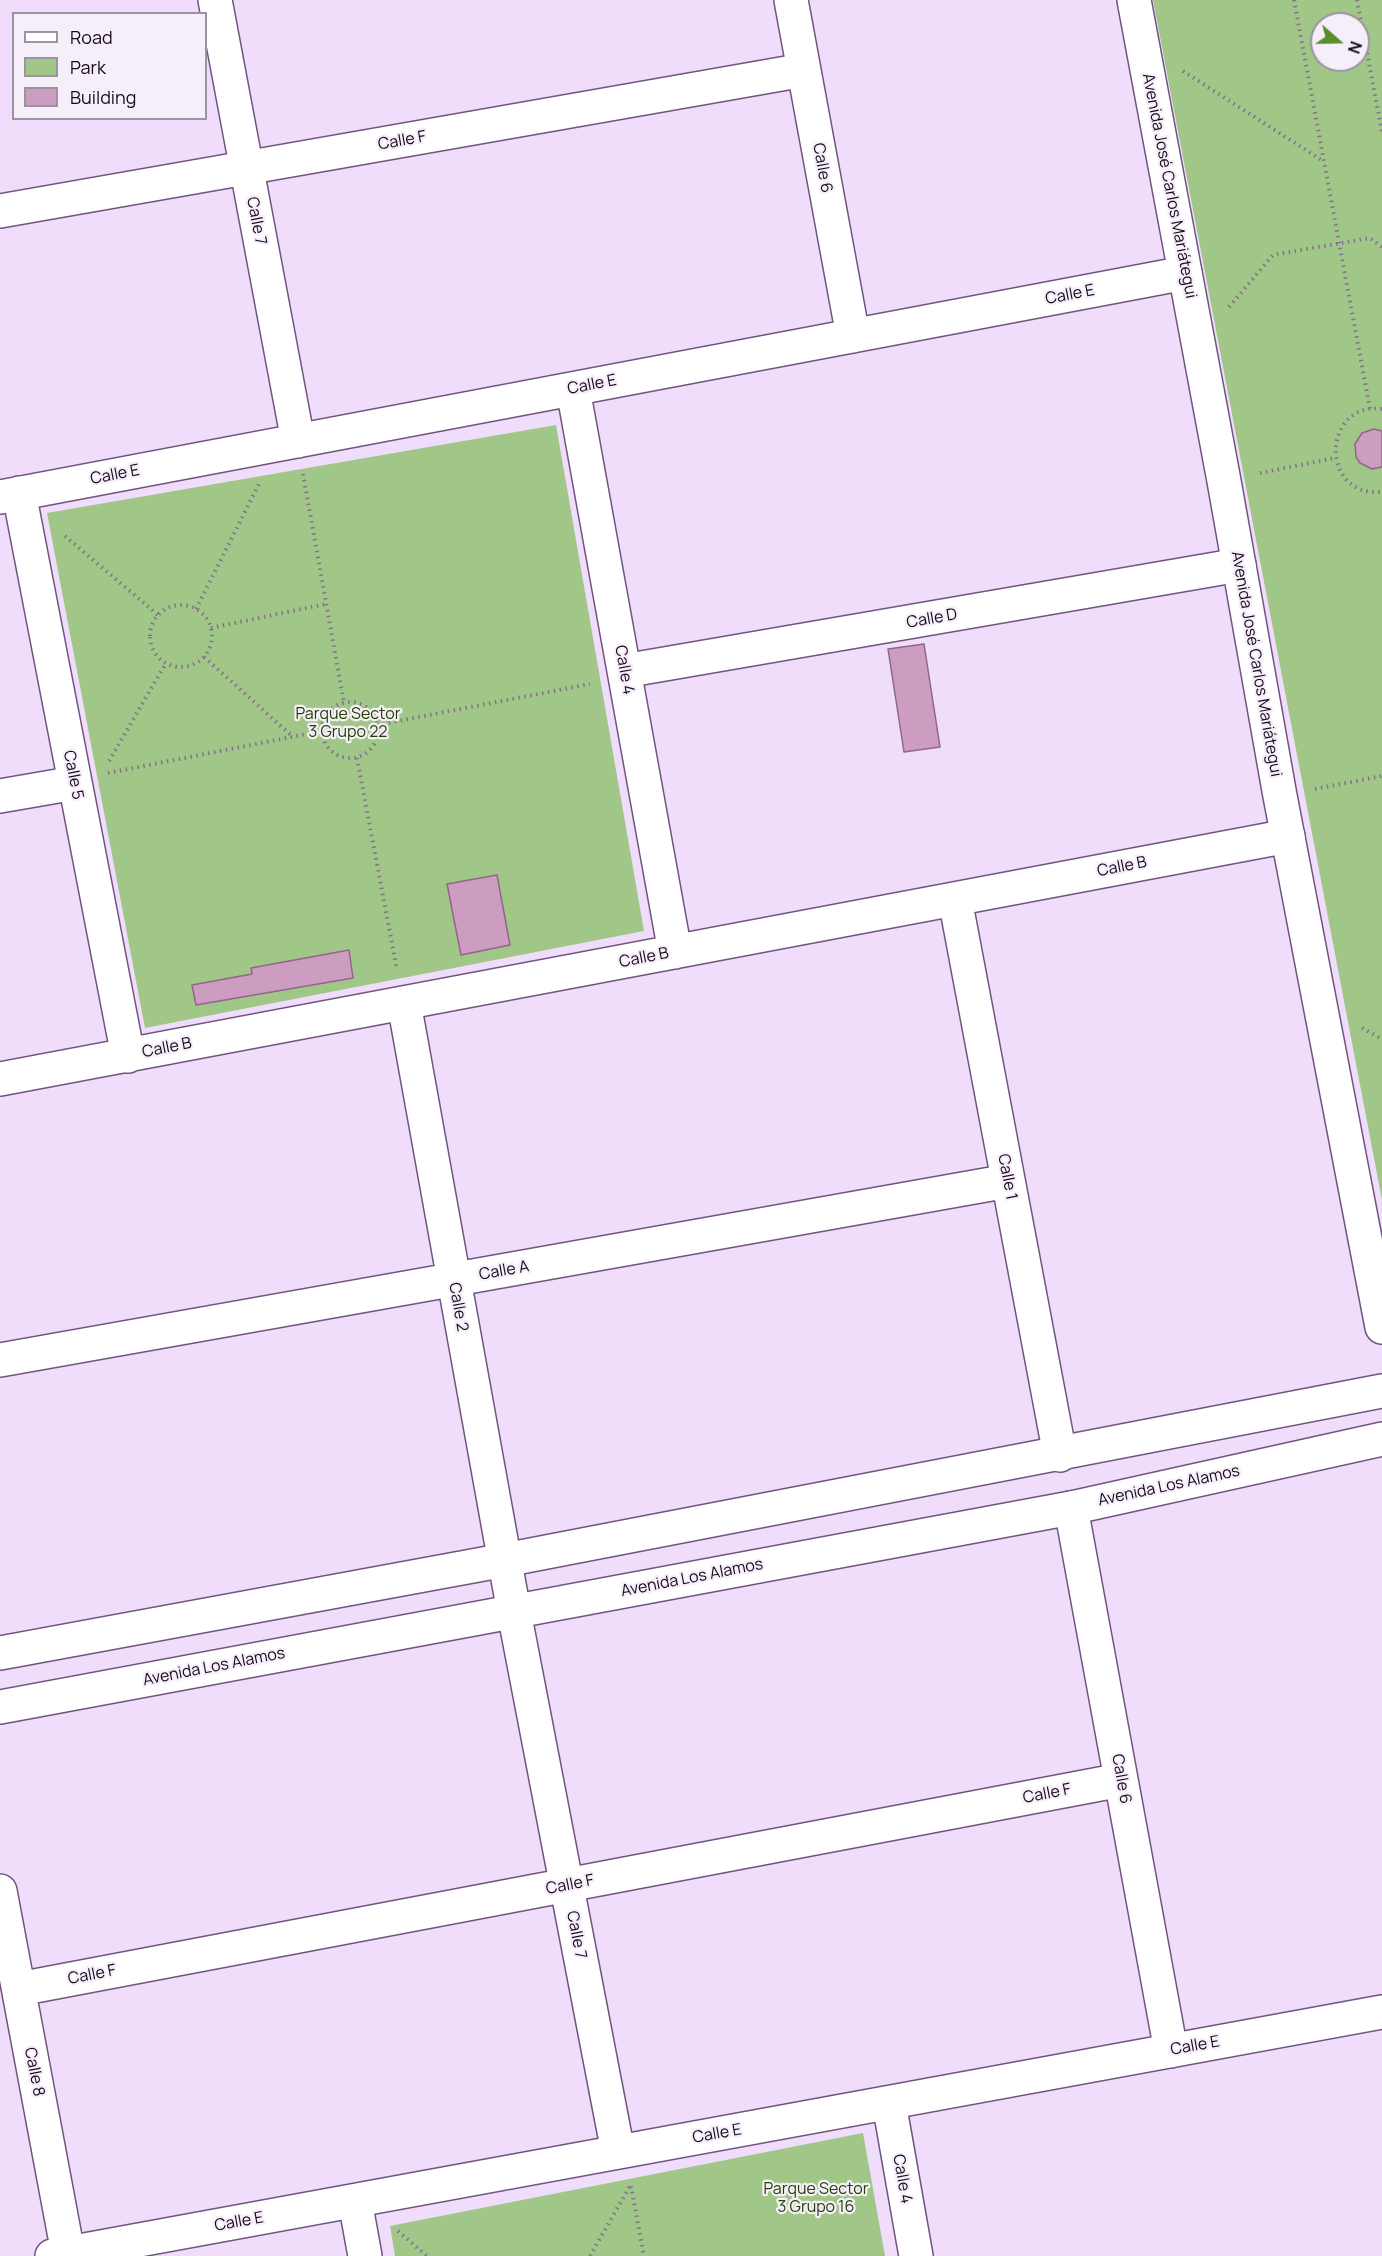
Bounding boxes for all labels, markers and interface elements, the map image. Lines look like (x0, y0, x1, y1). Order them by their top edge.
legend (12, 12, 207, 120)
north arrow (1310, 12, 1370, 72)
text: Road (70, 25, 113, 49)
text: N (1343, 38, 1367, 57)
text: Park (70, 55, 106, 79)
street label: Avenida José Carlos Mariátegui (1138, 72, 1200, 300)
text: Building (70, 85, 136, 109)
street label: Calle F (376, 127, 428, 155)
street label: Calle 6 (808, 142, 836, 194)
street label: Calle 7 (242, 195, 270, 247)
street label: Calle E (1044, 281, 1096, 309)
street label: Calle E (566, 371, 618, 399)
street label: Calle E (89, 461, 141, 489)
street label: Avenida José Carlos Mariátegui (1227, 550, 1285, 778)
street label: Calle D (905, 605, 959, 633)
street label: Calle 4 (610, 644, 638, 696)
park label: Parque Sector 3 Grupo 22 (296, 705, 400, 743)
street label: Calle 5 (59, 749, 87, 801)
street label: Calle B (1096, 853, 1148, 881)
street label: Calle B (618, 944, 670, 972)
street label: Calle B (141, 1034, 193, 1062)
street label: Calle 1 (993, 1152, 1021, 1202)
street label: Calle A (477, 1257, 531, 1285)
street label: Calle 2 (444, 1281, 472, 1333)
street label: Avenida Los Alamos (1096, 1462, 1242, 1510)
street label: Avenida Los Alamos (619, 1555, 765, 1601)
street label: Avenida Los Alamos (141, 1644, 287, 1690)
street label: Calle 6 (1107, 1753, 1135, 1805)
street label: Calle F (1021, 1780, 1073, 1808)
street label: Calle F (544, 1871, 596, 1899)
street label: Calle 7 (562, 1909, 590, 1961)
street label: Calle F (66, 1961, 118, 1989)
street label: Calle E (1169, 2032, 1221, 2060)
street label: Calle 8 (20, 2046, 48, 2098)
street label: Calle E (691, 2120, 743, 2148)
street label: Calle 4 (888, 2153, 916, 2205)
park label: Parque Sector 3 Grupo 16 (764, 2180, 868, 2218)
street label: Calle E (213, 2208, 265, 2236)

